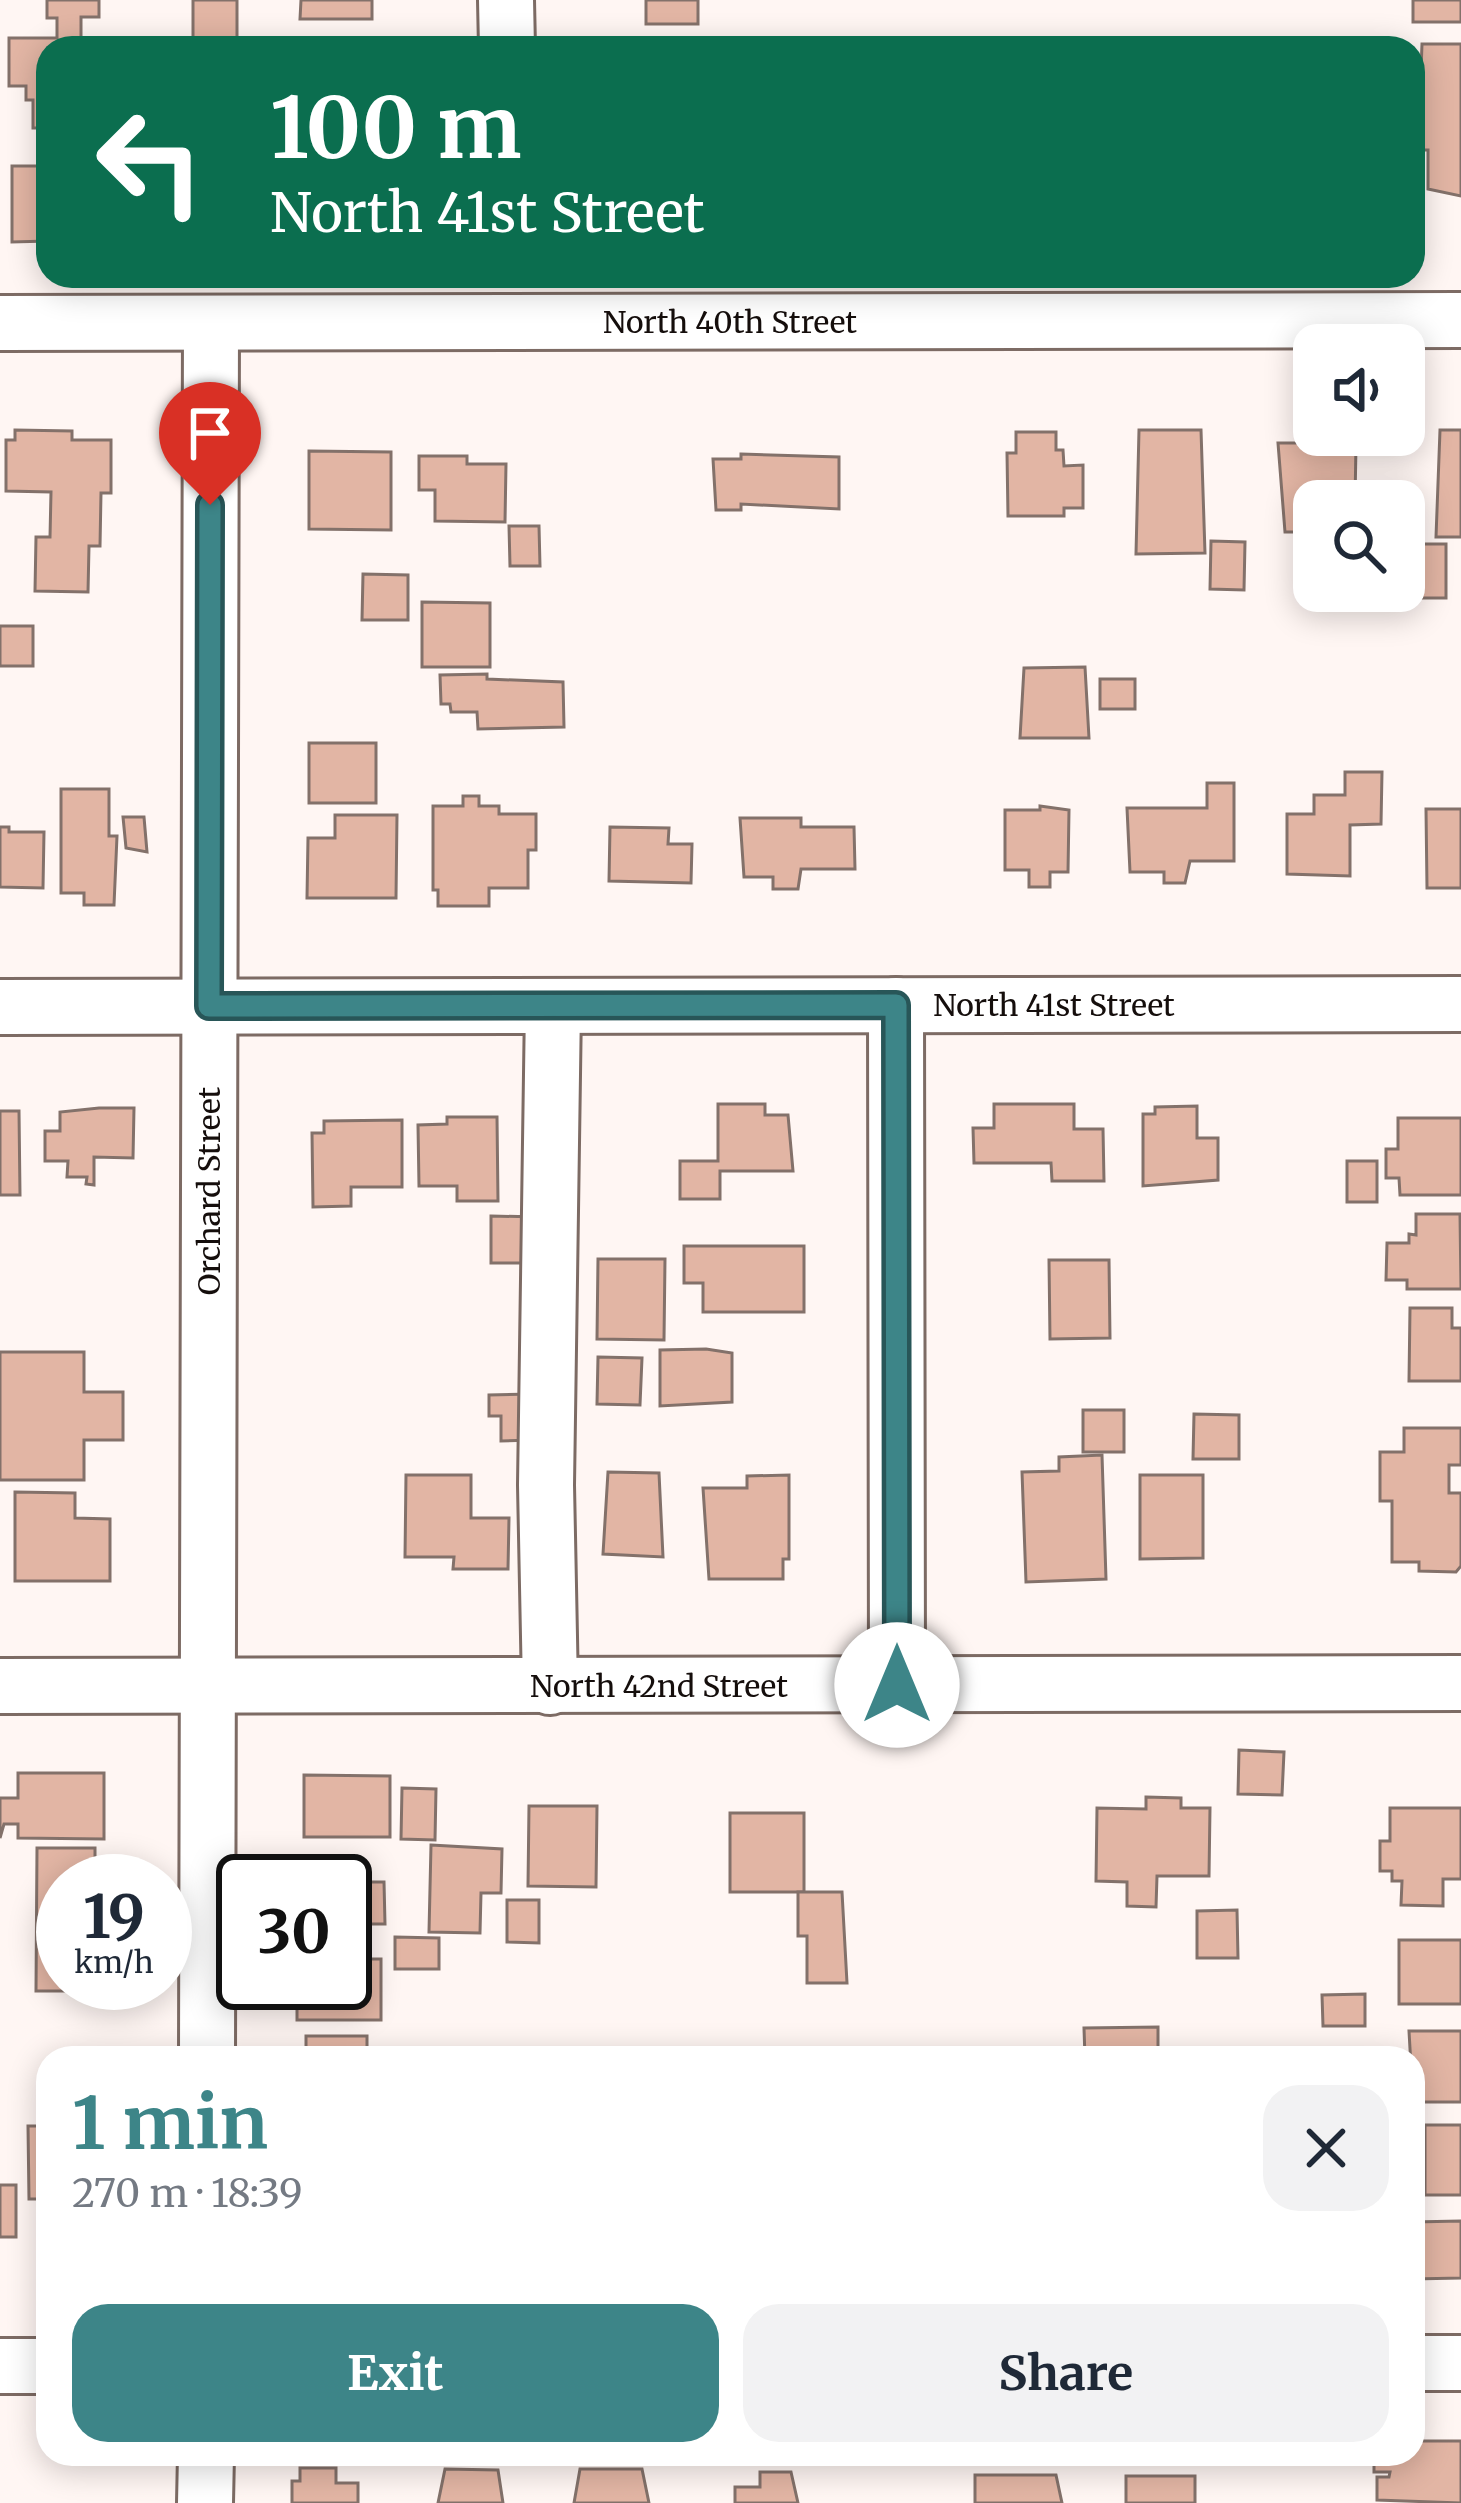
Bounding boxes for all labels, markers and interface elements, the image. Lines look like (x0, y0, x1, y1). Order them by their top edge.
text: 100 m (270, 75, 522, 181)
icon: left (72, 84, 228, 240)
text: North 41st Street (270, 179, 705, 247)
street label: North 40th Street (603, 303, 857, 341)
map controls (1293, 324, 1425, 612)
button: sound (1293, 324, 1425, 456)
pin (159, 382, 261, 505)
icon: arrive (177, 400, 243, 466)
button: search (1293, 480, 1425, 612)
street label: North 41st Street (933, 986, 1175, 1024)
street label: Orchard Street (190, 1086, 228, 1295)
position arrow (834, 1622, 960, 1748)
street label: North 42nd Street (530, 1667, 788, 1705)
speed limit sign: 30 (216, 1854, 372, 2010)
text: 19 (83, 1879, 145, 1954)
text: km/h (74, 1943, 154, 1981)
text: 1 min (72, 2078, 268, 2169)
button: close (1263, 2085, 1389, 2211)
text: 270 m · 18:39 (72, 2169, 303, 2218)
button: Exit (72, 2304, 719, 2442)
button: Share (743, 2304, 1389, 2442)

